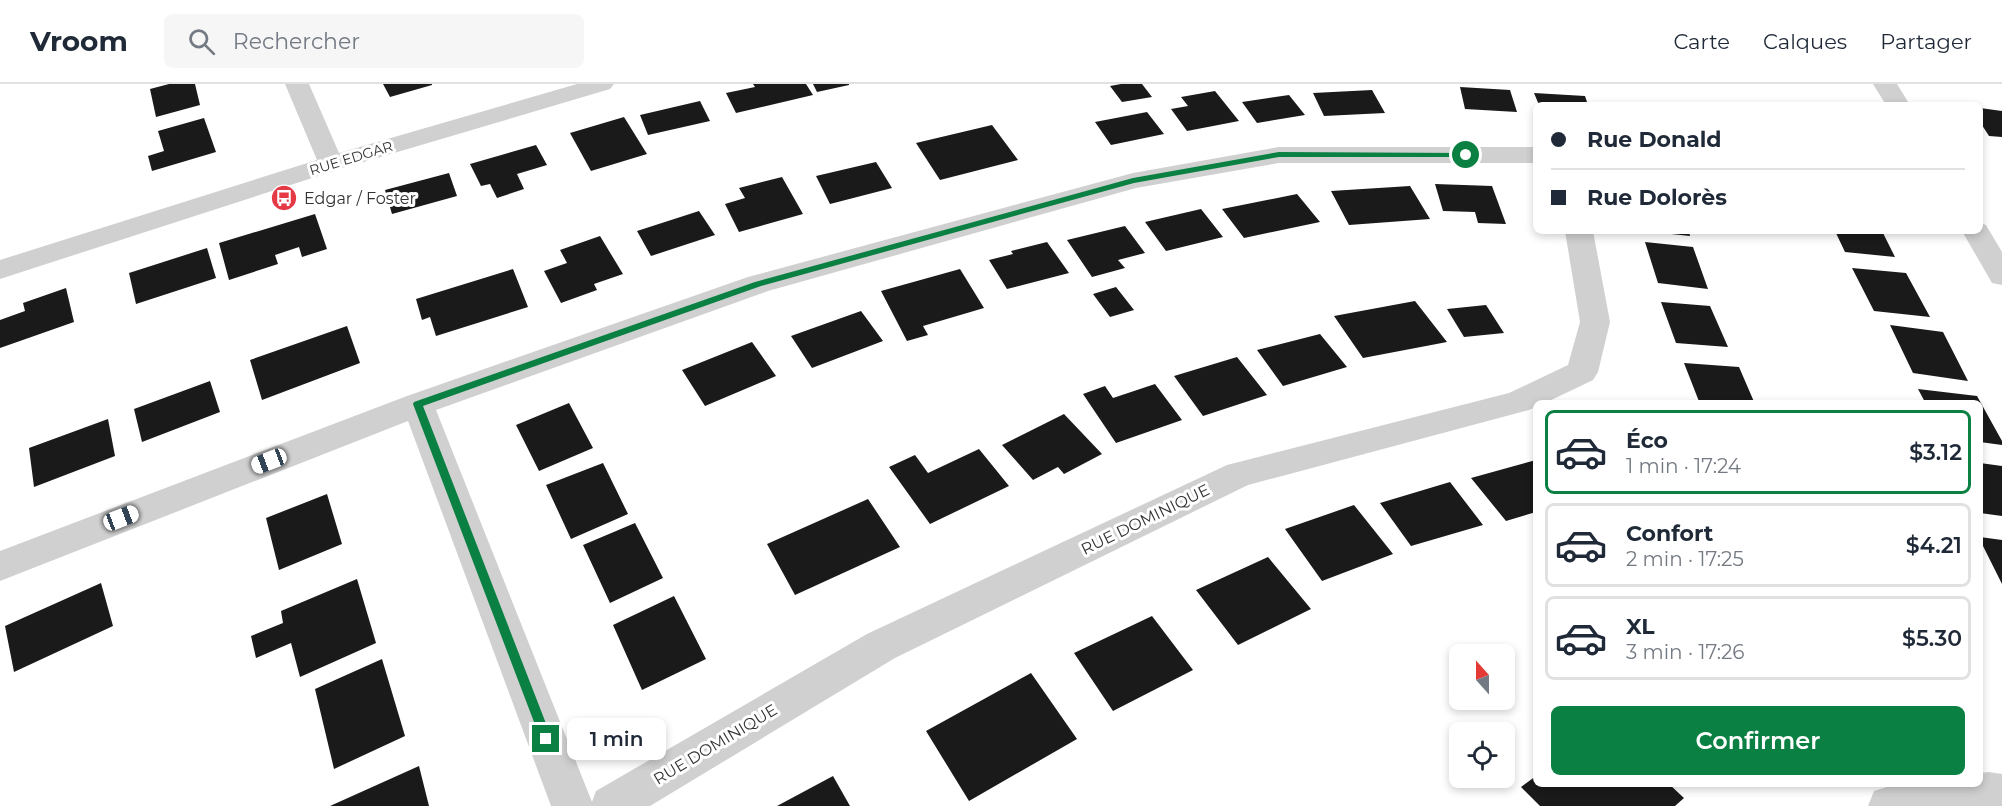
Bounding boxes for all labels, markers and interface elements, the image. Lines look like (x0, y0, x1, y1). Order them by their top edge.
search box (164, 14, 584, 68)
text: Vroom (30, 24, 128, 58)
icon: search (185, 25, 218, 58)
text: Rechercher (233, 28, 360, 55)
text: Carte (1673, 29, 1730, 54)
text: Calques (1763, 29, 1847, 54)
text: Partager (1880, 29, 1972, 54)
text: Rue Donald (1587, 126, 1722, 153)
street label: RUE EDGAR (307, 137, 395, 179)
route start (1452, 141, 1479, 168)
bus stop icon: Edgar / Foster (269, 183, 299, 213)
text: Rue Dolorès (1587, 184, 1727, 211)
place label: Edgar / Foster (304, 189, 416, 208)
icon: car (1554, 425, 1608, 479)
text: Éco (1626, 427, 1668, 454)
text: $3.12 (1909, 439, 1962, 466)
car (249, 446, 289, 476)
text: 1 min · 17:24 (1626, 454, 1741, 478)
street label: RUE DOMINIQUE (1078, 480, 1213, 559)
car (101, 503, 141, 533)
icon: car (1554, 518, 1608, 572)
text: Confort (1626, 520, 1713, 547)
text: $4.21 (1906, 532, 1962, 559)
text: 2 min · 17:25 (1626, 547, 1744, 571)
icon: car (1554, 611, 1608, 665)
text: XL (1626, 613, 1655, 640)
text: $5.30 (1902, 625, 1962, 652)
text: 3 min · 17:26 (1626, 640, 1745, 664)
north arrow (1449, 644, 1515, 710)
map controls (1449, 644, 1515, 788)
street label: RUE DOMINIQUE (650, 700, 780, 789)
button: Confirmer (1551, 706, 1965, 775)
callout: 1 min (567, 718, 666, 760)
button: locate (1449, 722, 1515, 788)
route end (532, 725, 559, 752)
text: 1 min (590, 727, 643, 751)

